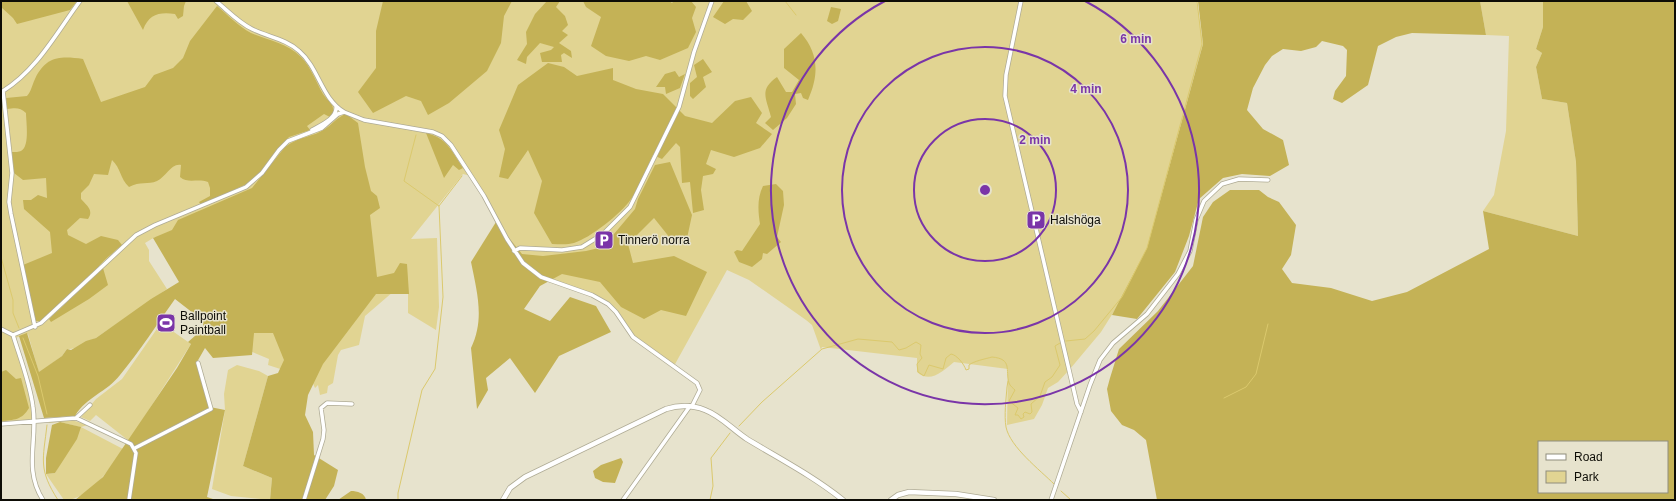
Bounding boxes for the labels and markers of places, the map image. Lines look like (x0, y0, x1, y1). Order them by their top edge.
centre of rings (978, 183, 992, 197)
parking icon: Halshöga (1025, 209, 1047, 231)
place label: Halshöga (1050, 213, 1101, 227)
parking icon: Tinnerö norra (593, 229, 615, 251)
place label: Tinnerö norra (618, 233, 690, 247)
place label: Ballpoint Paintball (180, 309, 227, 337)
sports icon: Ballpoint Paintball (155, 312, 177, 334)

